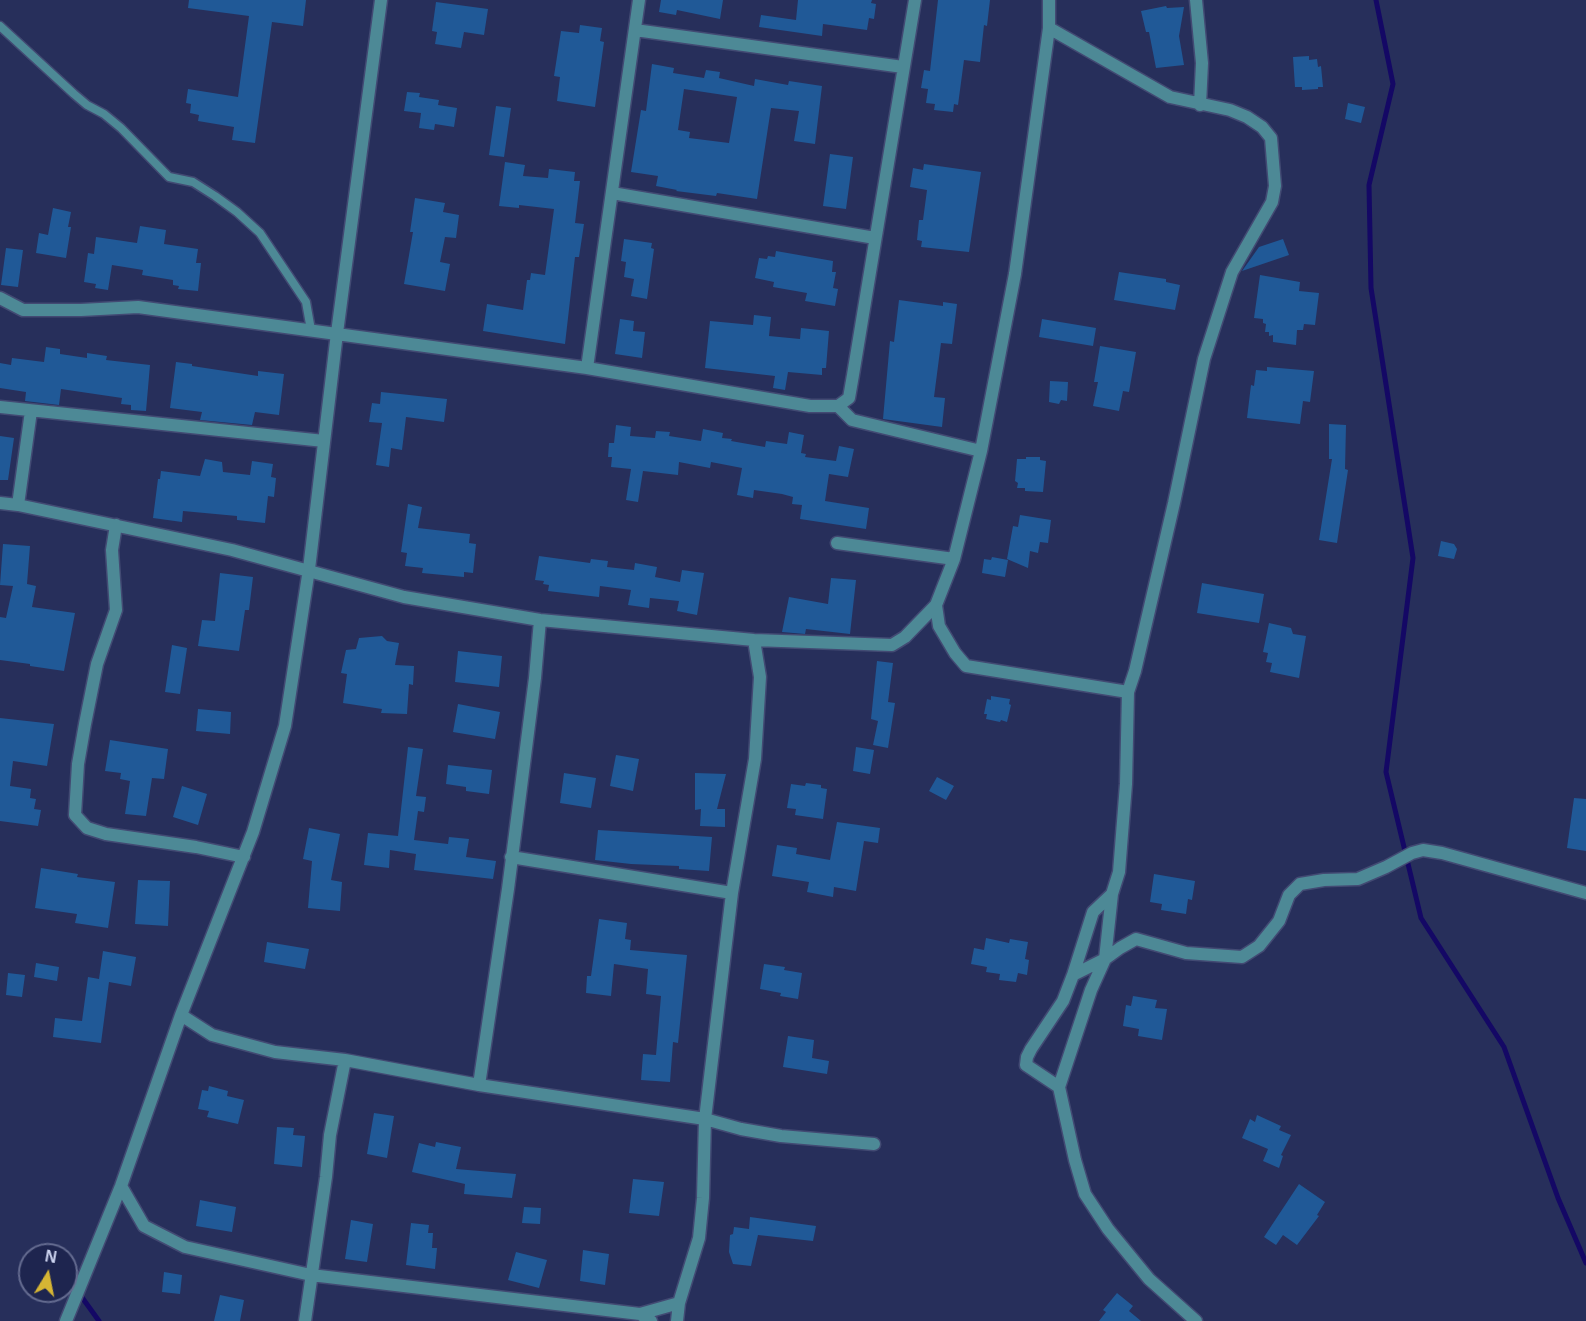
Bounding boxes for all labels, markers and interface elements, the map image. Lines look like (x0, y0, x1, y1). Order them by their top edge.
north arrow (18, 1243, 78, 1303)
text: N (44, 1247, 58, 1266)

